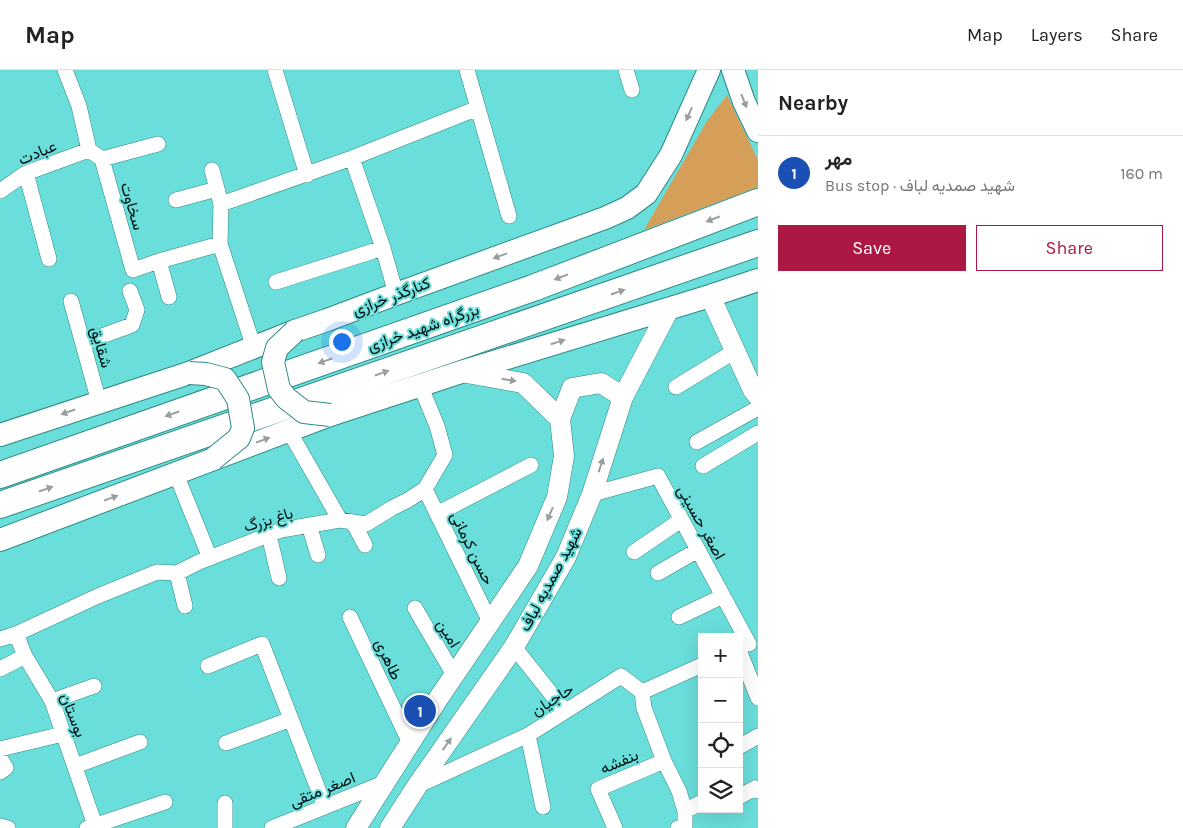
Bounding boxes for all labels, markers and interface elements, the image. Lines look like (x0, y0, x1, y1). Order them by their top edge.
text: Map (25, 21, 75, 49)
text: Map (967, 24, 1003, 46)
text: Layers (1031, 24, 1083, 46)
text: Share (1111, 24, 1158, 46)
text: Nearby (778, 91, 848, 115)
one-way arrow (740, 94, 748, 109)
one-way arrow (684, 107, 692, 121)
street label: عبادت (15, 136, 59, 169)
text: مهر (825, 148, 852, 170)
text: 1 (791, 164, 797, 183)
text: 160 m (1120, 164, 1163, 183)
text: Bus stop · شهید صمدیه لباف (825, 176, 1015, 195)
street label: سخاوت (116, 180, 148, 232)
one-way arrow (705, 216, 720, 223)
button: Save (778, 225, 966, 271)
button: Share (976, 225, 1163, 271)
one-way arrow (492, 252, 507, 260)
street label: کنارگذر خرازی (350, 273, 433, 321)
one-way arrow (554, 274, 568, 282)
one-way arrow (611, 288, 626, 296)
street label: بزرگراه شهید خرازی (365, 299, 482, 356)
street label: شقایق (86, 324, 116, 370)
your location (329, 329, 355, 355)
one-way arrow (550, 338, 565, 346)
one-way arrow (317, 357, 332, 365)
one-way arrow (374, 369, 389, 376)
one-way arrow (501, 377, 517, 385)
one-way arrow (61, 409, 76, 416)
one-way arrow (164, 411, 179, 418)
one-way arrow (256, 436, 271, 444)
one-way arrow (598, 458, 605, 473)
street label: اصغر حسینی (672, 482, 730, 563)
one-way arrow (39, 485, 54, 493)
one-way arrow (104, 494, 119, 502)
street label: باغ بزرگ (241, 503, 296, 538)
one-way arrow (546, 507, 554, 521)
street label: حسن کرمانی (446, 508, 499, 589)
street label: شهید صمدیه لباف (515, 524, 587, 635)
street label: امین (432, 615, 464, 652)
map controls (698, 633, 743, 813)
button: + (698, 633, 743, 678)
street label: طاهری (370, 636, 406, 683)
button: − (698, 678, 743, 723)
street label: حاجیان (528, 679, 577, 720)
street label: بوستان (56, 690, 91, 740)
pin: 1 (404, 692, 436, 730)
button: locate (698, 723, 743, 768)
one-way arrow (442, 737, 452, 751)
street label: بنفشه (597, 745, 641, 778)
street label: اصغر متقی (287, 768, 358, 812)
button: layers (698, 768, 743, 813)

